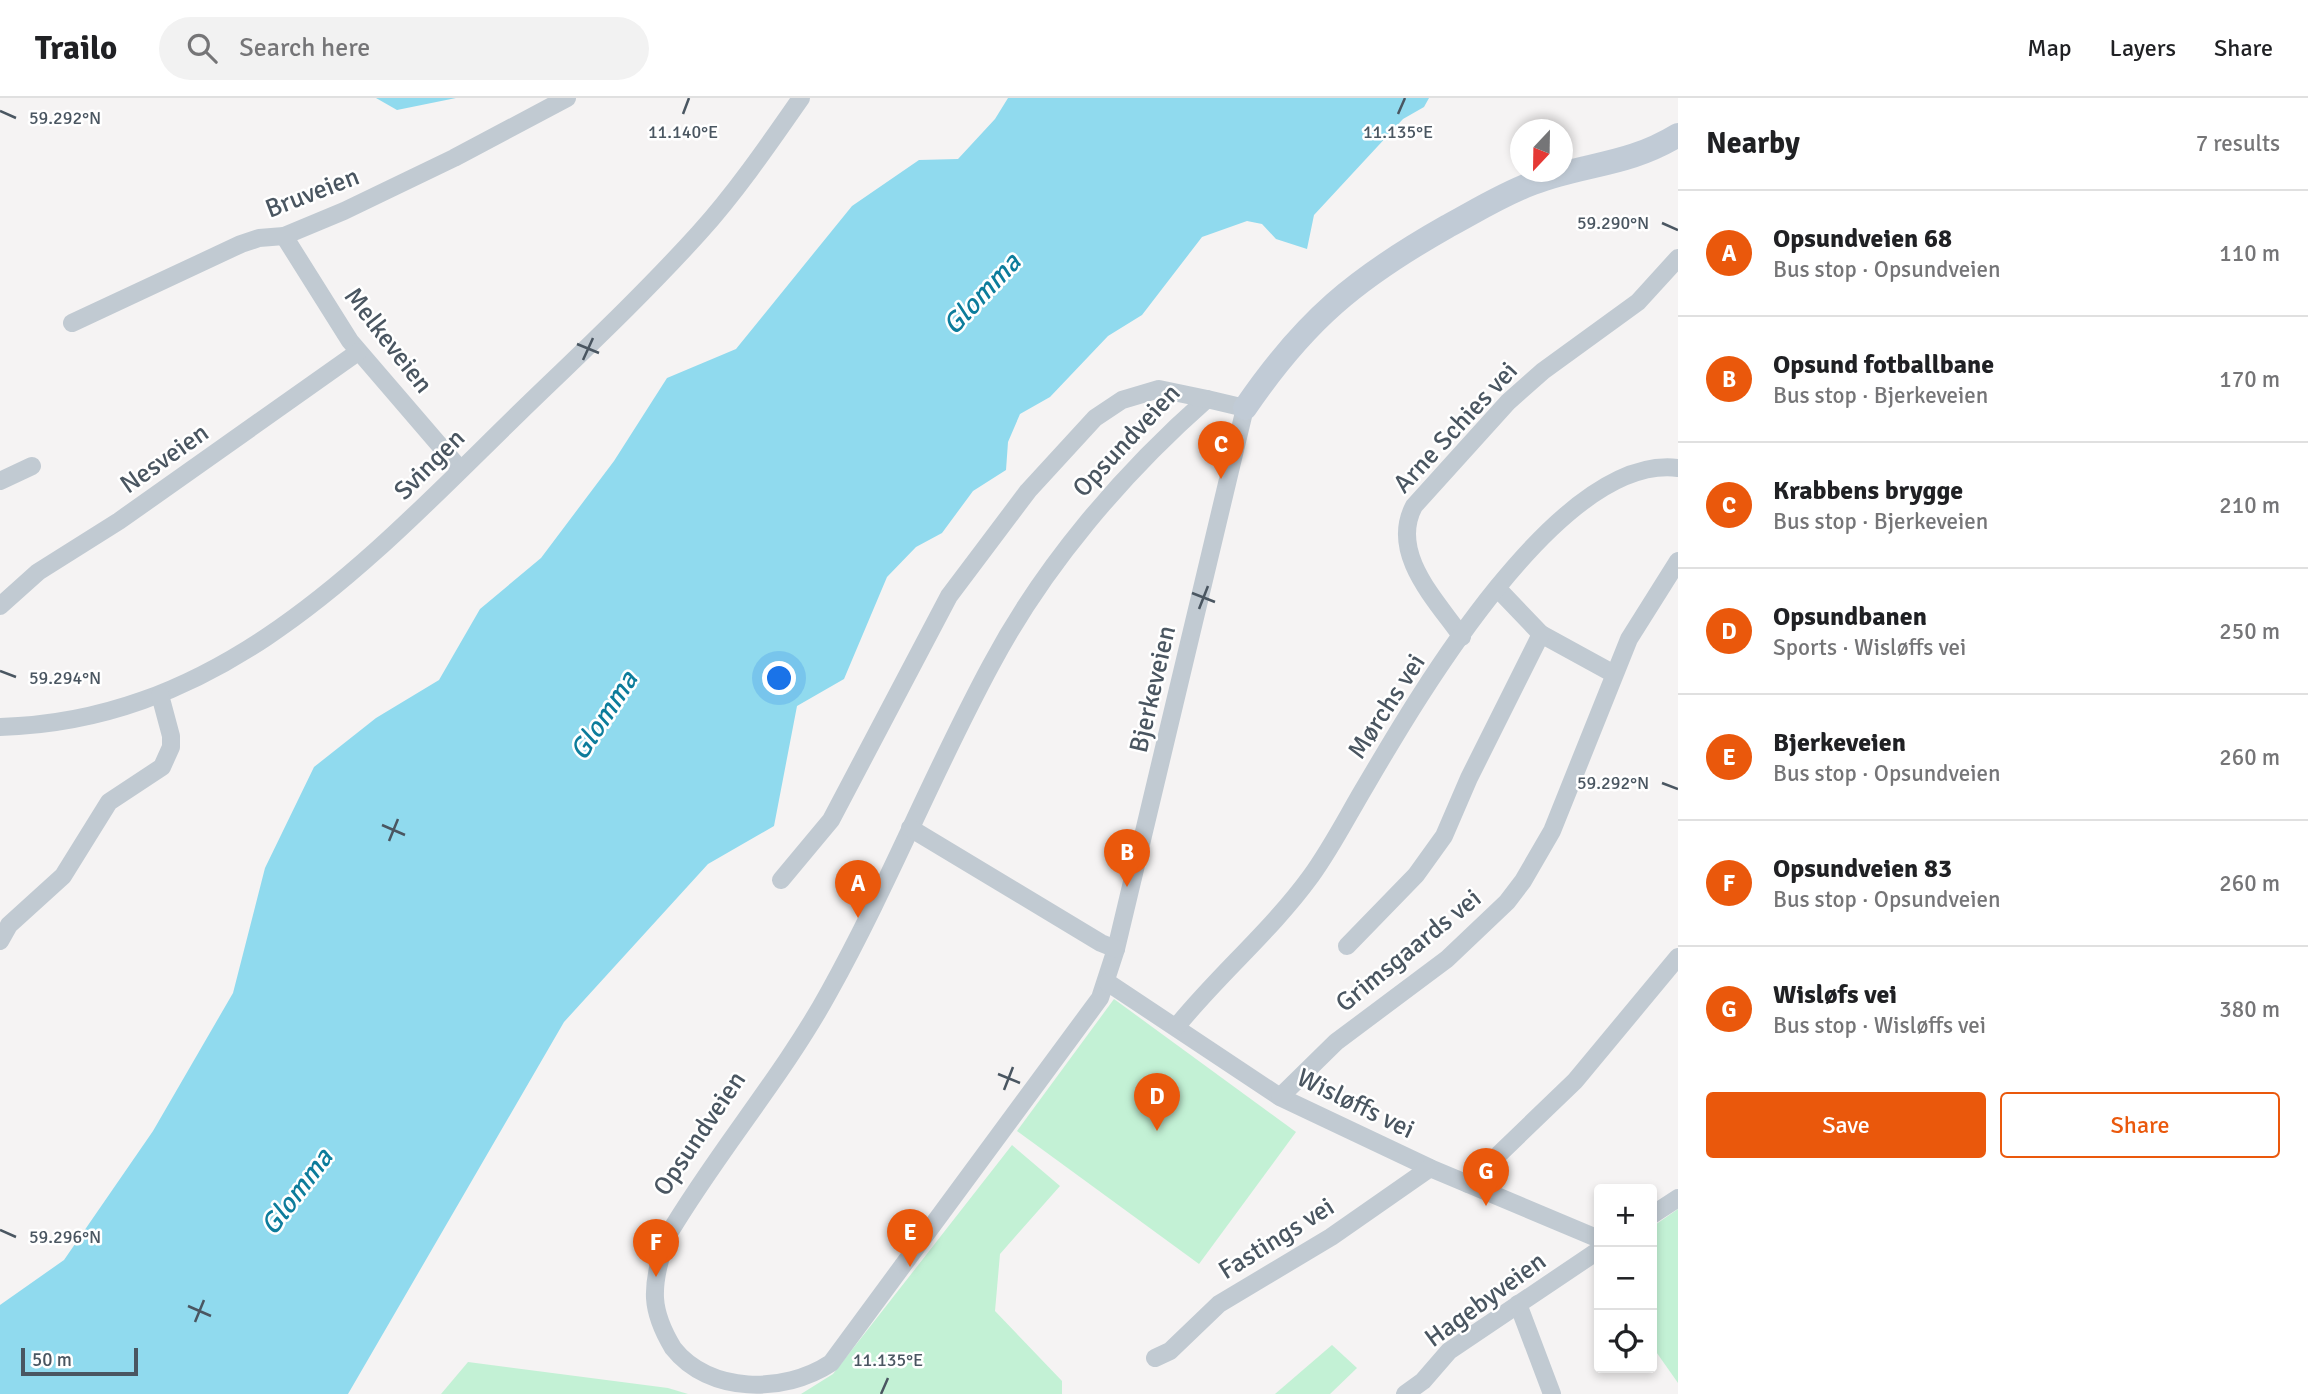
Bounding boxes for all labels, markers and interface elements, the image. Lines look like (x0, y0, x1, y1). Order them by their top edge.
search box (159, 17, 649, 80)
text: Trailo (35, 28, 117, 69)
icon: search (183, 29, 221, 67)
text: Search here (239, 32, 370, 64)
text: Map (2027, 33, 2072, 63)
text: Layers (2110, 33, 2176, 63)
text: Share (2214, 33, 2273, 63)
text: 59.292°N (29, 107, 101, 129)
north arrow (1510, 119, 1573, 182)
text: 11.140°E (648, 121, 718, 143)
text: 11.135°E (1363, 121, 1433, 143)
text: Nearby (1706, 125, 1800, 162)
text: 7 results (2196, 129, 2280, 158)
street label: Bruveien (261, 160, 364, 225)
text: 59.290°N (1577, 212, 1649, 234)
text: Opsundveien 68 (1773, 223, 1952, 255)
text: A (1722, 239, 1736, 268)
text: 110 m (2219, 239, 2280, 268)
water label: Glomma (935, 245, 1029, 342)
text: Bus stop · Opsundveien (1773, 255, 2000, 284)
street label: Melkeveien (337, 281, 439, 400)
text: Opsund fotballbane (1773, 349, 1994, 381)
street label: Arne Schies vei (1387, 355, 1525, 500)
text: B (1722, 365, 1736, 394)
text: 170 m (2219, 365, 2280, 394)
street label: Opsundveien (1066, 377, 1187, 504)
text: Bus stop · Bjerkeveien (1773, 381, 1988, 410)
street label: Nesveien (114, 417, 215, 501)
pin: C (1198, 421, 1244, 479)
street label: Svingen (387, 422, 472, 507)
text: Krabbens brygge (1773, 475, 1963, 507)
text: C (1722, 491, 1736, 520)
text: 210 m (2219, 491, 2280, 520)
text: Bus stop · Bjerkeveien (1773, 507, 1988, 536)
text: Opsundbanen (1773, 601, 1927, 633)
text: D (1721, 617, 1737, 646)
text: 250 m (2219, 617, 2280, 646)
street label: Bjerkeveien (1123, 623, 1183, 756)
text: Sports · Wisløffs vei (1773, 633, 1966, 662)
street label: Mørchs vei (1341, 648, 1433, 765)
your location (762, 661, 796, 695)
water label: Glomma (563, 664, 646, 766)
text: 59.294°N (29, 667, 101, 689)
text: Bjerkeveien (1773, 727, 1906, 759)
text: E (1722, 743, 1736, 772)
text: 260 m (2219, 743, 2280, 772)
text: Bus stop · Opsundveien (1773, 759, 2000, 788)
text: 59.292°N (1577, 772, 1649, 794)
pin: B (1104, 829, 1150, 887)
text: Opsundveien 83 (1773, 853, 1952, 885)
pin: A (835, 860, 881, 918)
text: F (1723, 869, 1735, 898)
text: 260 m (2219, 869, 2280, 898)
street label: Grimsgaards vei (1330, 882, 1488, 1019)
text: Bus stop · Opsundveien (1773, 885, 2000, 914)
text: Wisløfs vei (1773, 979, 1897, 1011)
text: G (1721, 995, 1737, 1024)
text: 380 m (2219, 995, 2280, 1024)
text: Bus stop · Wisløffs vei (1773, 1011, 1986, 1040)
street label: Wisløffs vei (1292, 1062, 1420, 1146)
street label: Opsundveien (647, 1065, 753, 1202)
pin: D (1134, 1073, 1180, 1131)
button: Save (1706, 1092, 1986, 1158)
button: Share (2000, 1092, 2280, 1158)
water label: Glomma (253, 1141, 341, 1242)
pin: G (1463, 1148, 1509, 1206)
map controls (1594, 1184, 1657, 1373)
button: + (1594, 1184, 1657, 1247)
street label: Fastings vei (1213, 1191, 1340, 1287)
pin: E (887, 1209, 933, 1267)
pin: F (633, 1219, 679, 1277)
text: 59.296°N (29, 1226, 101, 1248)
street label: Hagebyveien (1419, 1245, 1552, 1354)
button: − (1594, 1247, 1657, 1310)
button: locate (1594, 1310, 1657, 1373)
scale bar (21, 1345, 138, 1377)
text: 50 m (32, 1348, 72, 1372)
text: 11.135°E (853, 1349, 923, 1371)

